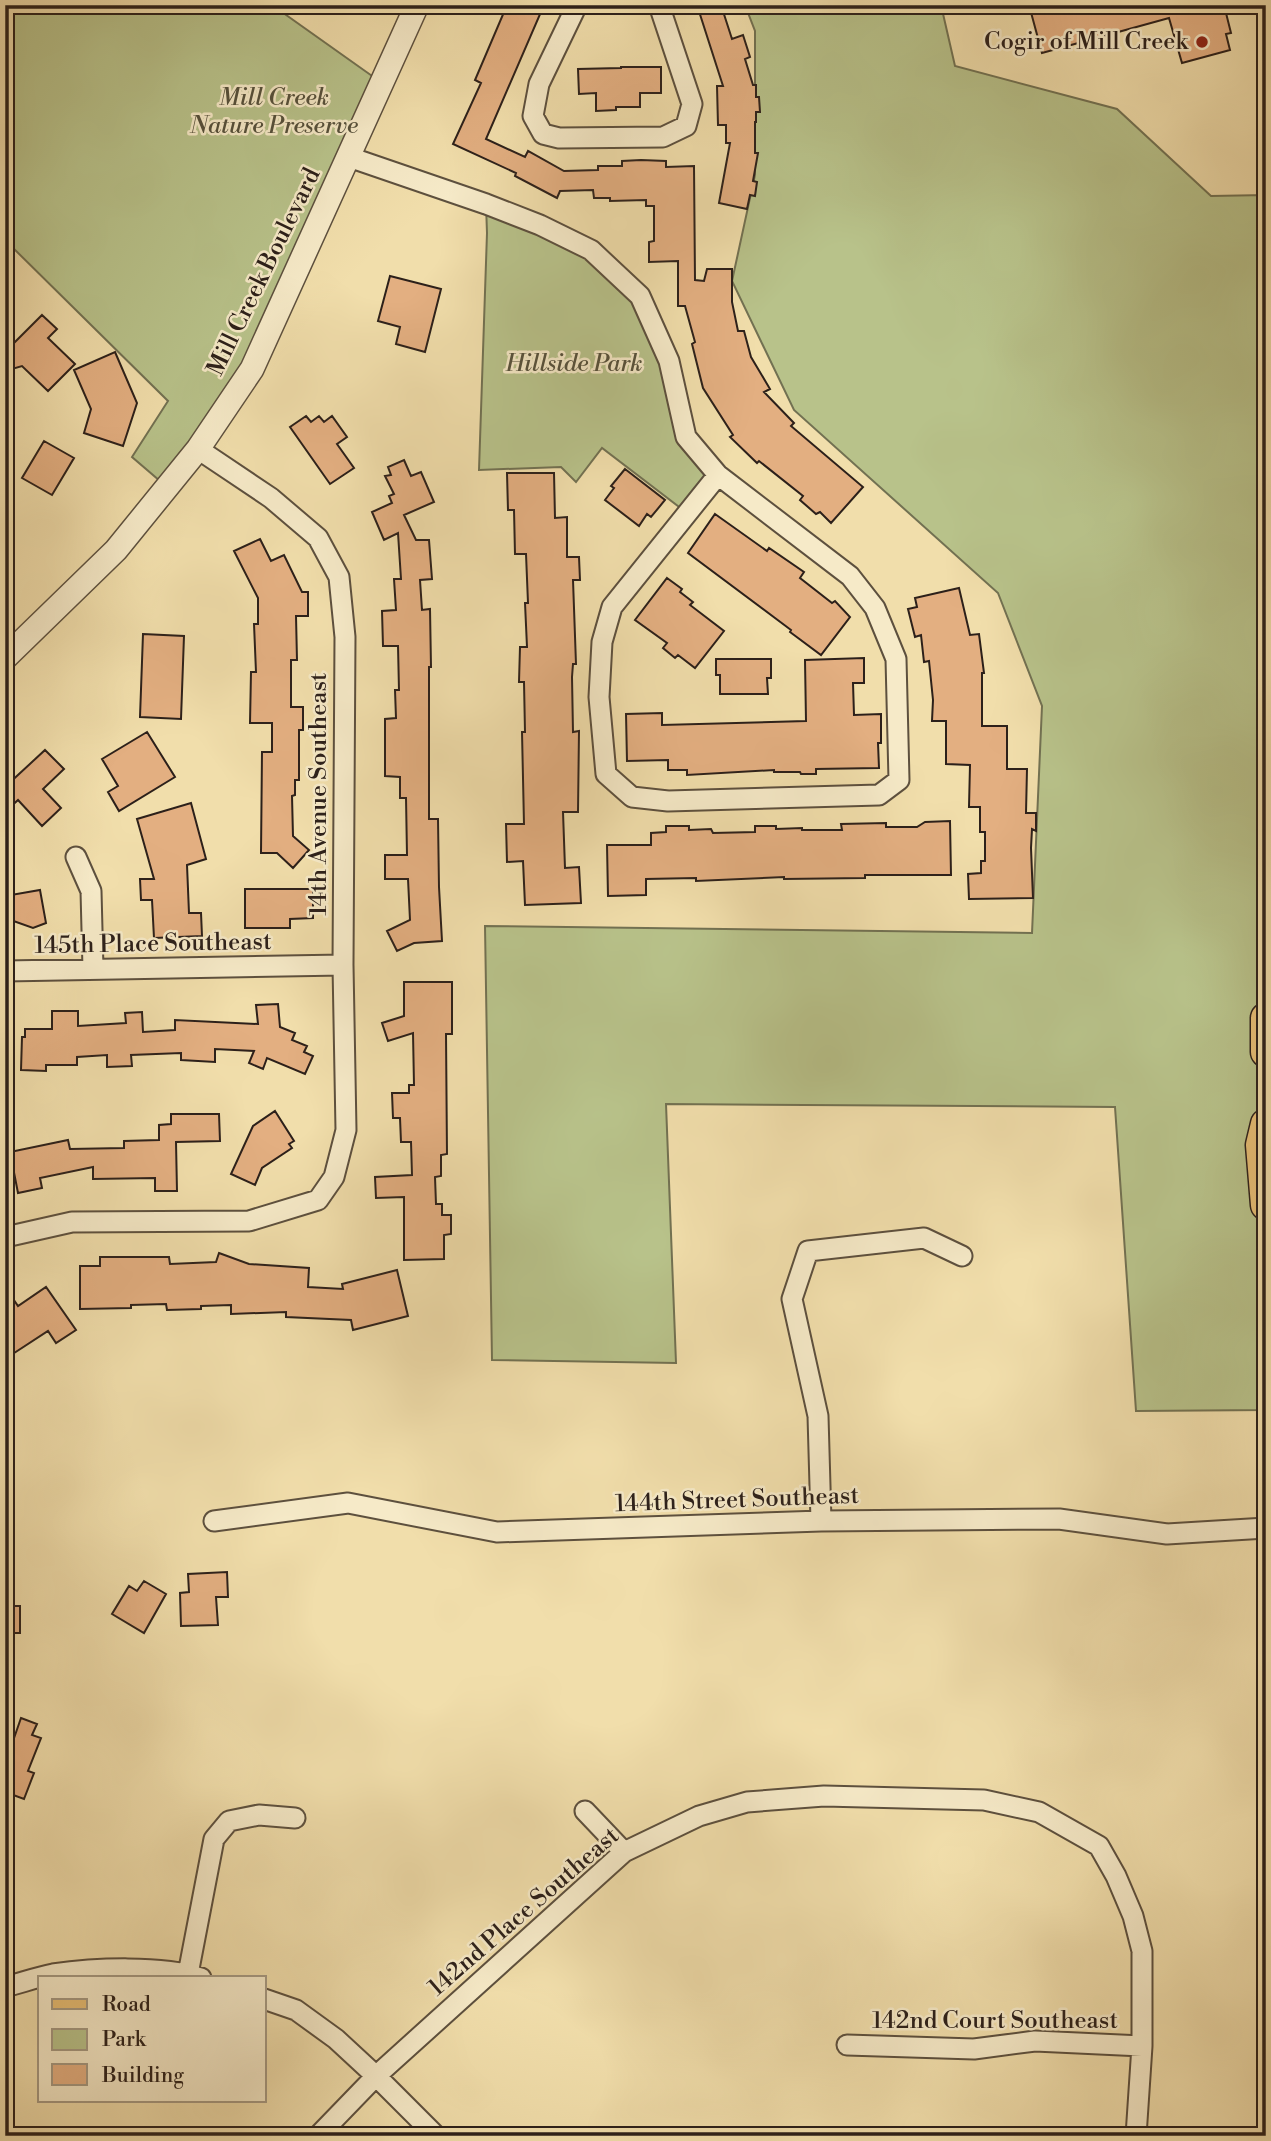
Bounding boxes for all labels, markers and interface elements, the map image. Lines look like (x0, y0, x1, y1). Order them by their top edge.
place label: Cogir of Mill Creek (984, 27, 1189, 57)
marker: Cogir of Mill Creek (1194, 34, 1210, 50)
park label: Mill Creek Nature Preserve (189, 83, 358, 141)
street label: Mill Creek Boulevard (201, 163, 328, 381)
park label: Hillside Park (504, 349, 643, 379)
street label: 14th Avenue Southeast (304, 672, 334, 916)
street label: 145th Place Southeast (34, 927, 272, 961)
street label: 144th Street Southeast (615, 1481, 860, 1519)
street label: 142nd Place Southeast (423, 1821, 626, 2003)
legend (38, 1976, 266, 2102)
text: Road (102, 1992, 151, 2018)
street label: 142nd Court Southeast (872, 2006, 1118, 2036)
text: Park (102, 2027, 147, 2053)
text: Building (101, 2063, 184, 2089)

